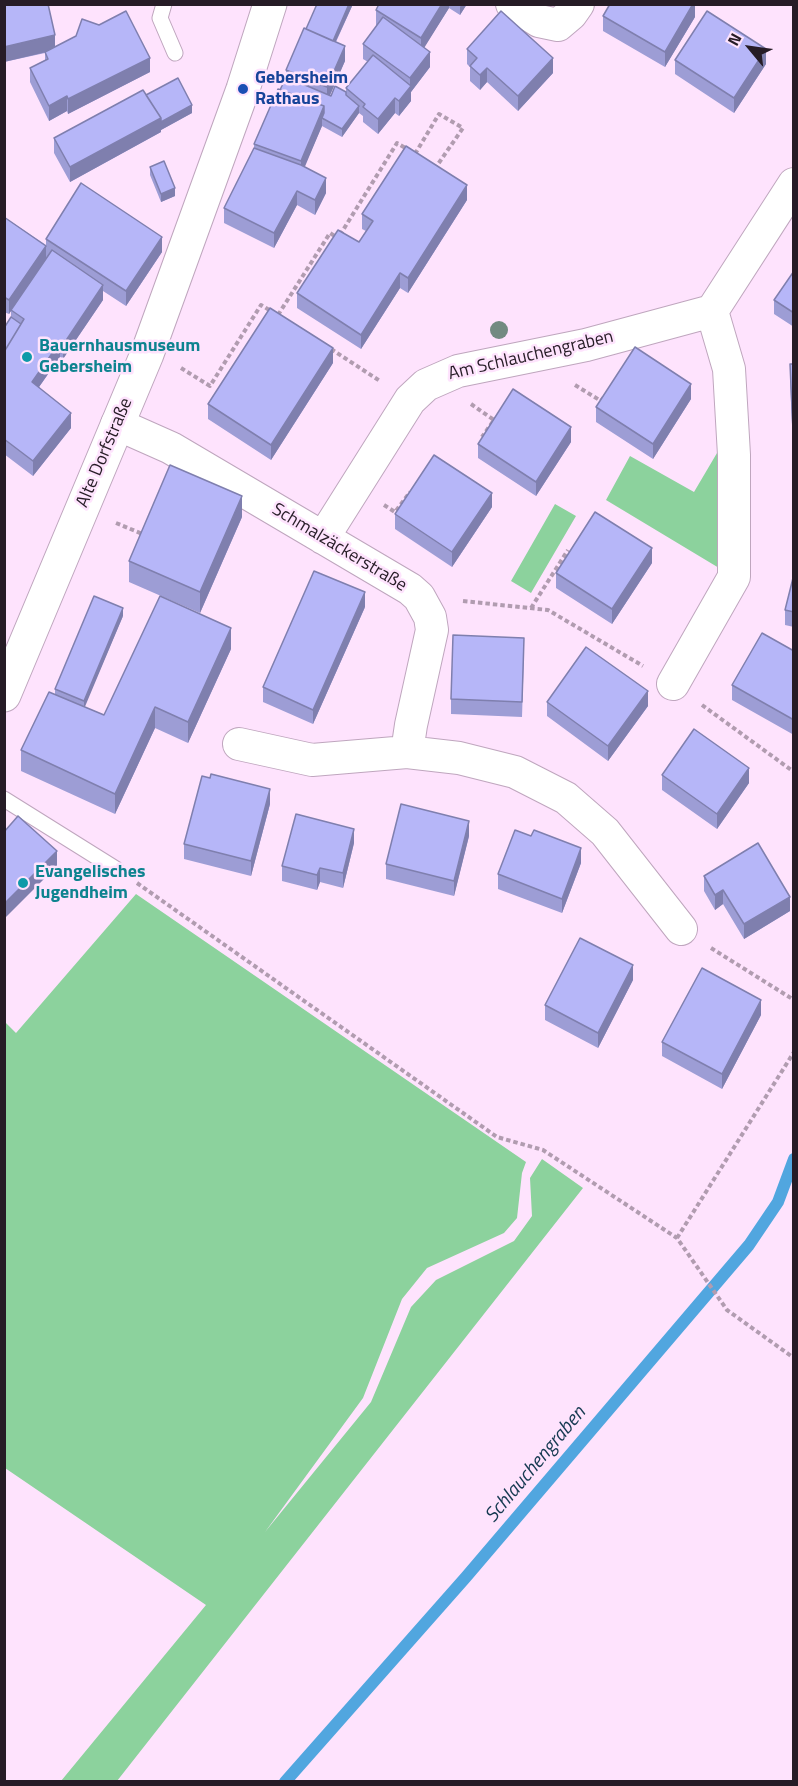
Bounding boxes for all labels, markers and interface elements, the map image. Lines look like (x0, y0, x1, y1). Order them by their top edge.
north arrow (720, 18, 780, 78)
text: N (721, 29, 747, 50)
place label: Gebersheim Rathaus (255, 68, 348, 110)
marker: Gebersheim Rathaus (236, 82, 250, 96)
street label: Am Schlauchengraben (446, 326, 616, 386)
place label: Bauernhausmuseum Gebersheim (39, 336, 200, 378)
marker: Bauernhausmuseum Gebersheim (20, 350, 34, 364)
street label: Alte Dorfstraße (72, 395, 138, 511)
street label: Schmalzäckerstraße (268, 499, 410, 597)
place label: Evangelisches Jugendheim (35, 862, 145, 904)
marker: Evangelisches Jugendheim (16, 876, 30, 890)
water label: Schlauchengraben (480, 1402, 592, 1528)

